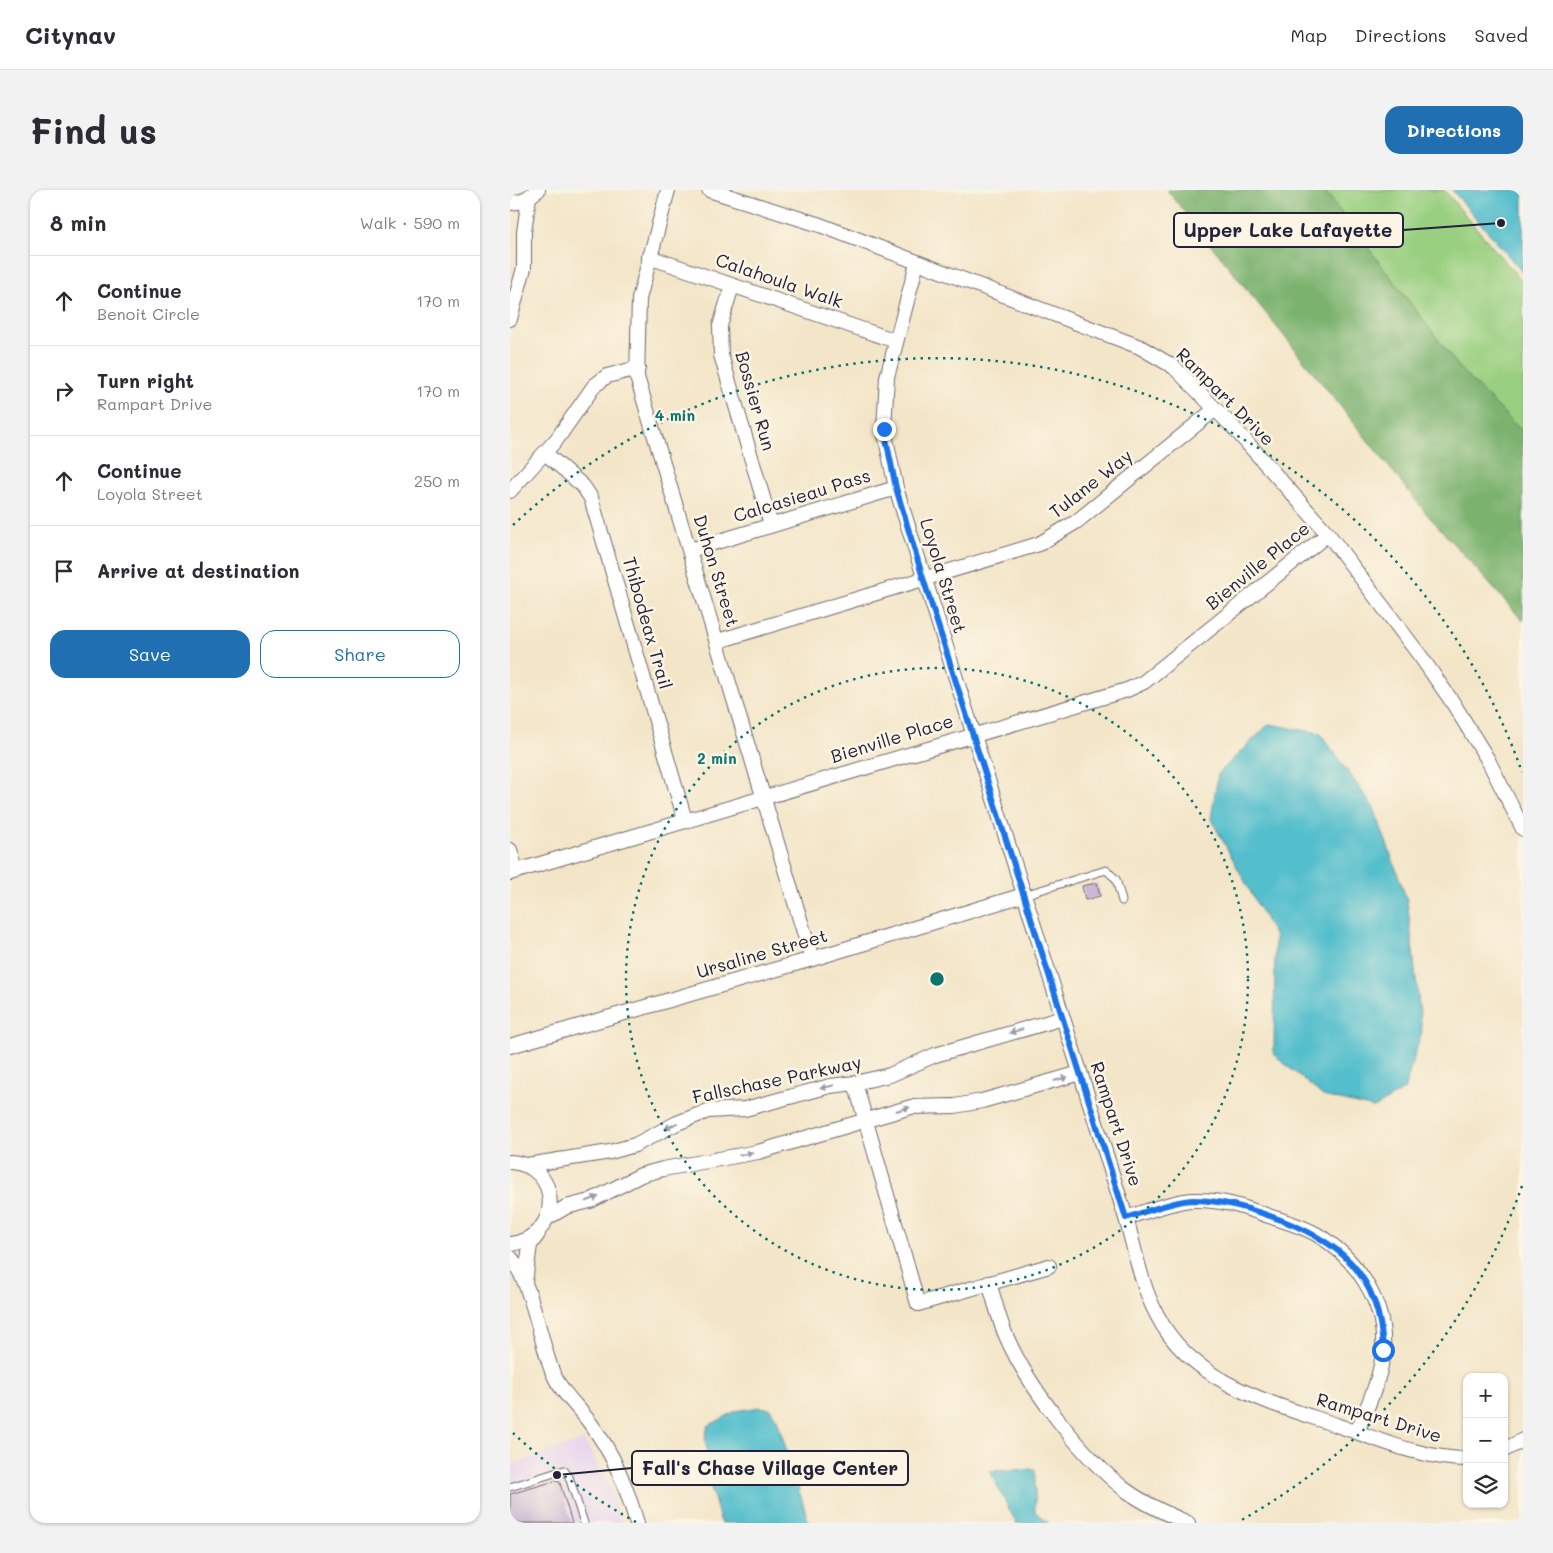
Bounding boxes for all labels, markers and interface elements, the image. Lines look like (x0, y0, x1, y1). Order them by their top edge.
text: Citynav (25, 19, 116, 50)
text: Map (1290, 23, 1327, 47)
text: Directions (1355, 23, 1447, 47)
text: Saved (1475, 23, 1528, 47)
button: Directions (1385, 106, 1523, 154)
text: Find us (30, 107, 157, 153)
text: 8 min (50, 209, 106, 236)
text: Walk · 590 m (360, 212, 460, 233)
callout: Upper Lake Lafayette (1174, 213, 1403, 247)
text: Upper Lake Lafayette (1184, 217, 1392, 242)
street label: Calahoula Walk (713, 247, 846, 313)
text: Continue (97, 278, 182, 303)
icon: ahead (50, 287, 78, 315)
text: 170 m (416, 290, 460, 311)
text: Benoit Circle (97, 303, 200, 324)
street label: Rampart Drive (1171, 342, 1280, 451)
street label: Bossier Run (730, 348, 782, 453)
text: Turn right (97, 368, 194, 393)
icon: right (50, 377, 78, 405)
text: 170 m (416, 380, 460, 401)
text: Rampart Drive (97, 393, 212, 414)
text: 4 min (655, 405, 695, 425)
route end (873, 418, 896, 441)
street label: Tulane Way (1044, 443, 1137, 523)
text: Continue (97, 458, 182, 483)
street label: Calcasieau Pass (730, 463, 873, 527)
icon: ahead (50, 467, 78, 495)
text: 250 m (414, 470, 460, 491)
text: Loyola Street (97, 483, 203, 504)
street label: Duhon Street (689, 512, 745, 630)
street label: Loyola Street (915, 515, 973, 636)
street label: Bienville Place (1200, 516, 1314, 615)
street label: Thibodeax Trail (618, 554, 678, 692)
icon: arrive (50, 557, 78, 585)
text: Arrive at destination (97, 558, 300, 583)
button: Save (50, 630, 250, 678)
button: Share (260, 630, 460, 678)
street label: Bienville Place (827, 708, 956, 768)
text: 2 min (697, 748, 737, 768)
street label: Ursaline Street (693, 923, 830, 983)
centre of rings (928, 970, 946, 988)
one-way arrow (1008, 1028, 1023, 1036)
street label: Fallschase Parkway (690, 1049, 863, 1109)
street label: Rampart Drive (1085, 1058, 1148, 1189)
one-way arrow (1054, 1074, 1069, 1082)
one-way arrow (819, 1084, 835, 1092)
one-way arrow (895, 1105, 910, 1113)
one-way arrow (664, 1122, 678, 1130)
one-way arrow (739, 1149, 755, 1157)
one-way arrow (585, 1195, 600, 1203)
route start (1372, 1339, 1395, 1362)
map controls (1463, 1373, 1508, 1508)
button: + (1463, 1373, 1508, 1418)
street label: Rampart Drive (1314, 1387, 1445, 1447)
button: − (1463, 1418, 1508, 1463)
callout: Fall's Chase Village Center (632, 1451, 908, 1485)
text: Fall's Chase Village Center (642, 1455, 898, 1480)
button: layers (1463, 1463, 1508, 1508)

